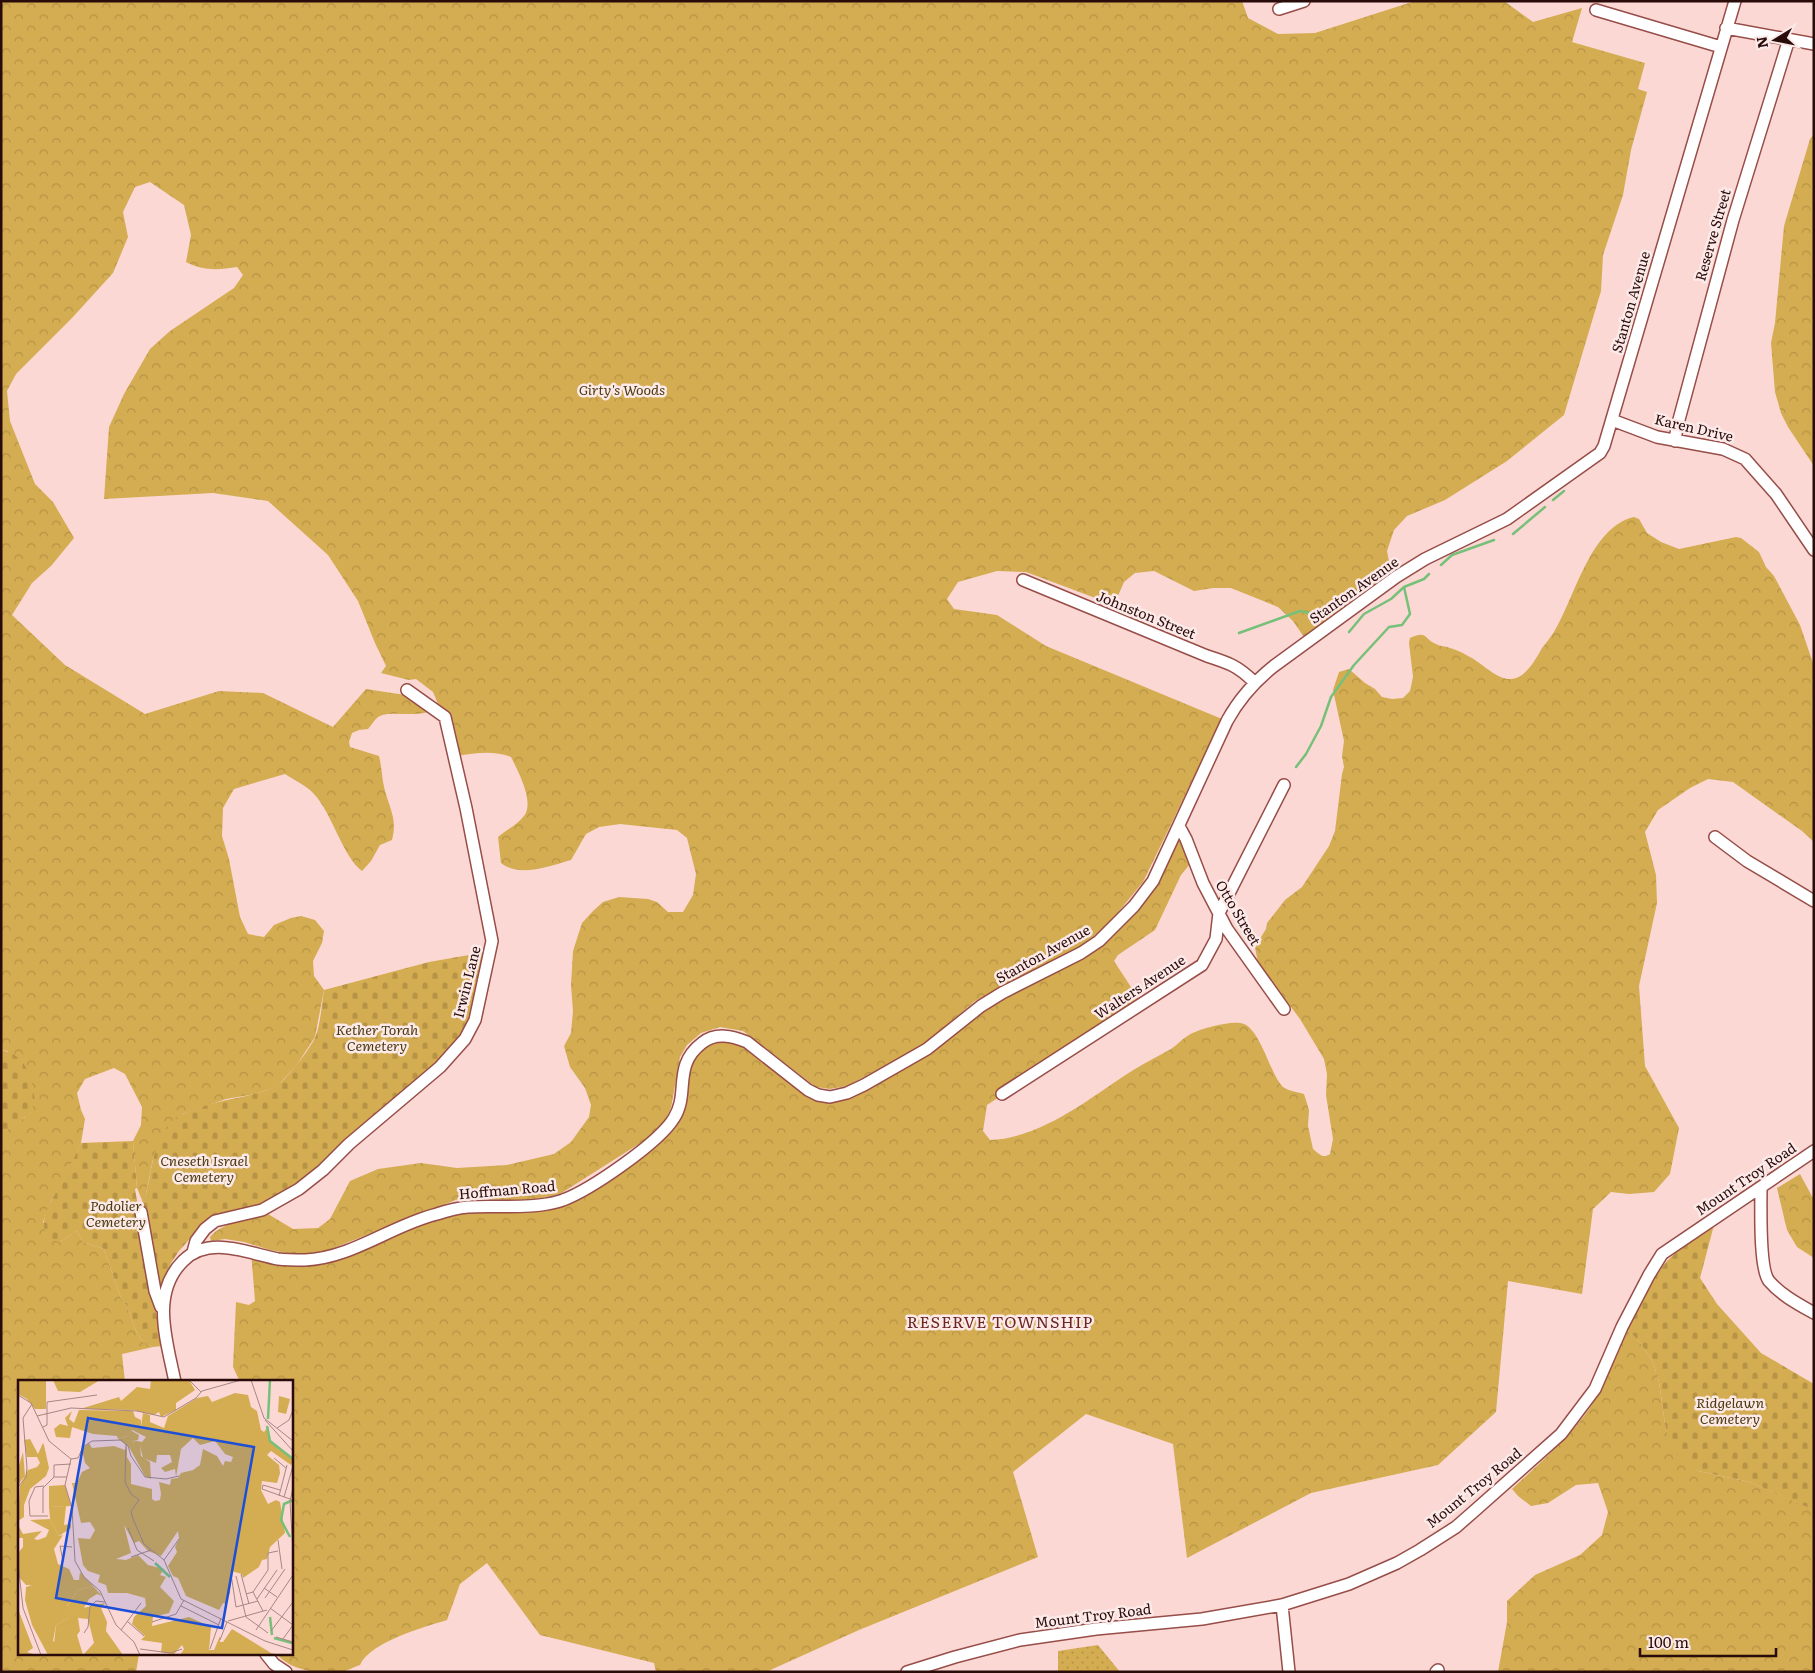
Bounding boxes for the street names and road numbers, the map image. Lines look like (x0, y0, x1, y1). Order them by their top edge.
street label: Reserve Street (1689, 186, 1735, 283)
street label: Stanton Avenue (1606, 249, 1654, 355)
street label: Karen Drive (1653, 408, 1736, 446)
street label: Stanton Avenue (1305, 551, 1402, 627)
street label: Johnston Street (1094, 585, 1199, 643)
street label: Otto Street (1211, 876, 1266, 949)
street label: Stanton Avenue (992, 919, 1093, 987)
street label: Irwin Lane (447, 943, 485, 1020)
street label: Walters Avenue (1090, 949, 1189, 1023)
street label: Mount Troy Road (1691, 1137, 1800, 1219)
street label: Hoffman Road (458, 1175, 556, 1203)
street label: Mount Troy Road (1421, 1442, 1526, 1532)
street label: Mount Troy Road (1033, 1598, 1153, 1632)

